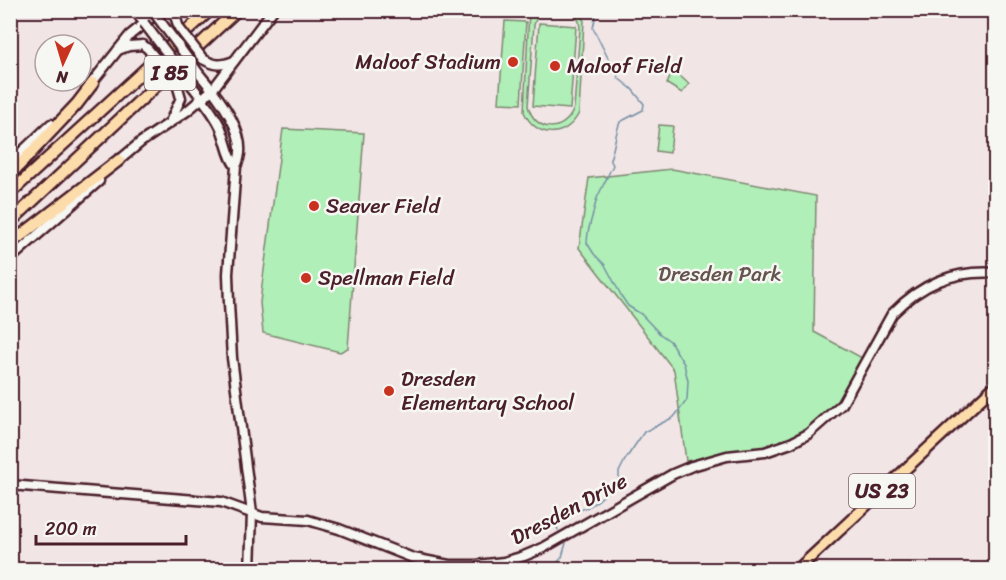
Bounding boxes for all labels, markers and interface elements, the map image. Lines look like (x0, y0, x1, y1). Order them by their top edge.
north arrow (33, 33, 93, 93)
place label: Maloof Stadium (355, 43, 501, 81)
place label: Maloof Field (567, 47, 683, 85)
marker: Maloof Stadium (506, 55, 520, 69)
road number: I 85 (144, 56, 195, 90)
marker: Maloof Field (548, 59, 562, 73)
text: N (55, 63, 70, 92)
place label: Seaver Field (326, 187, 442, 225)
marker: Seaver Field (307, 199, 321, 213)
park label: Dresden Park (658, 255, 782, 293)
place label: Spellman Field (318, 259, 456, 297)
marker: Spellman Field (299, 271, 313, 285)
place label: Dresden Elementary School (401, 360, 575, 422)
marker: Dresden Elementary School (382, 384, 396, 398)
street label: Dresden Drive (504, 462, 635, 556)
road number: US 23 (849, 474, 915, 508)
scale bar (36, 508, 186, 546)
text: 200 m (45, 513, 97, 545)

